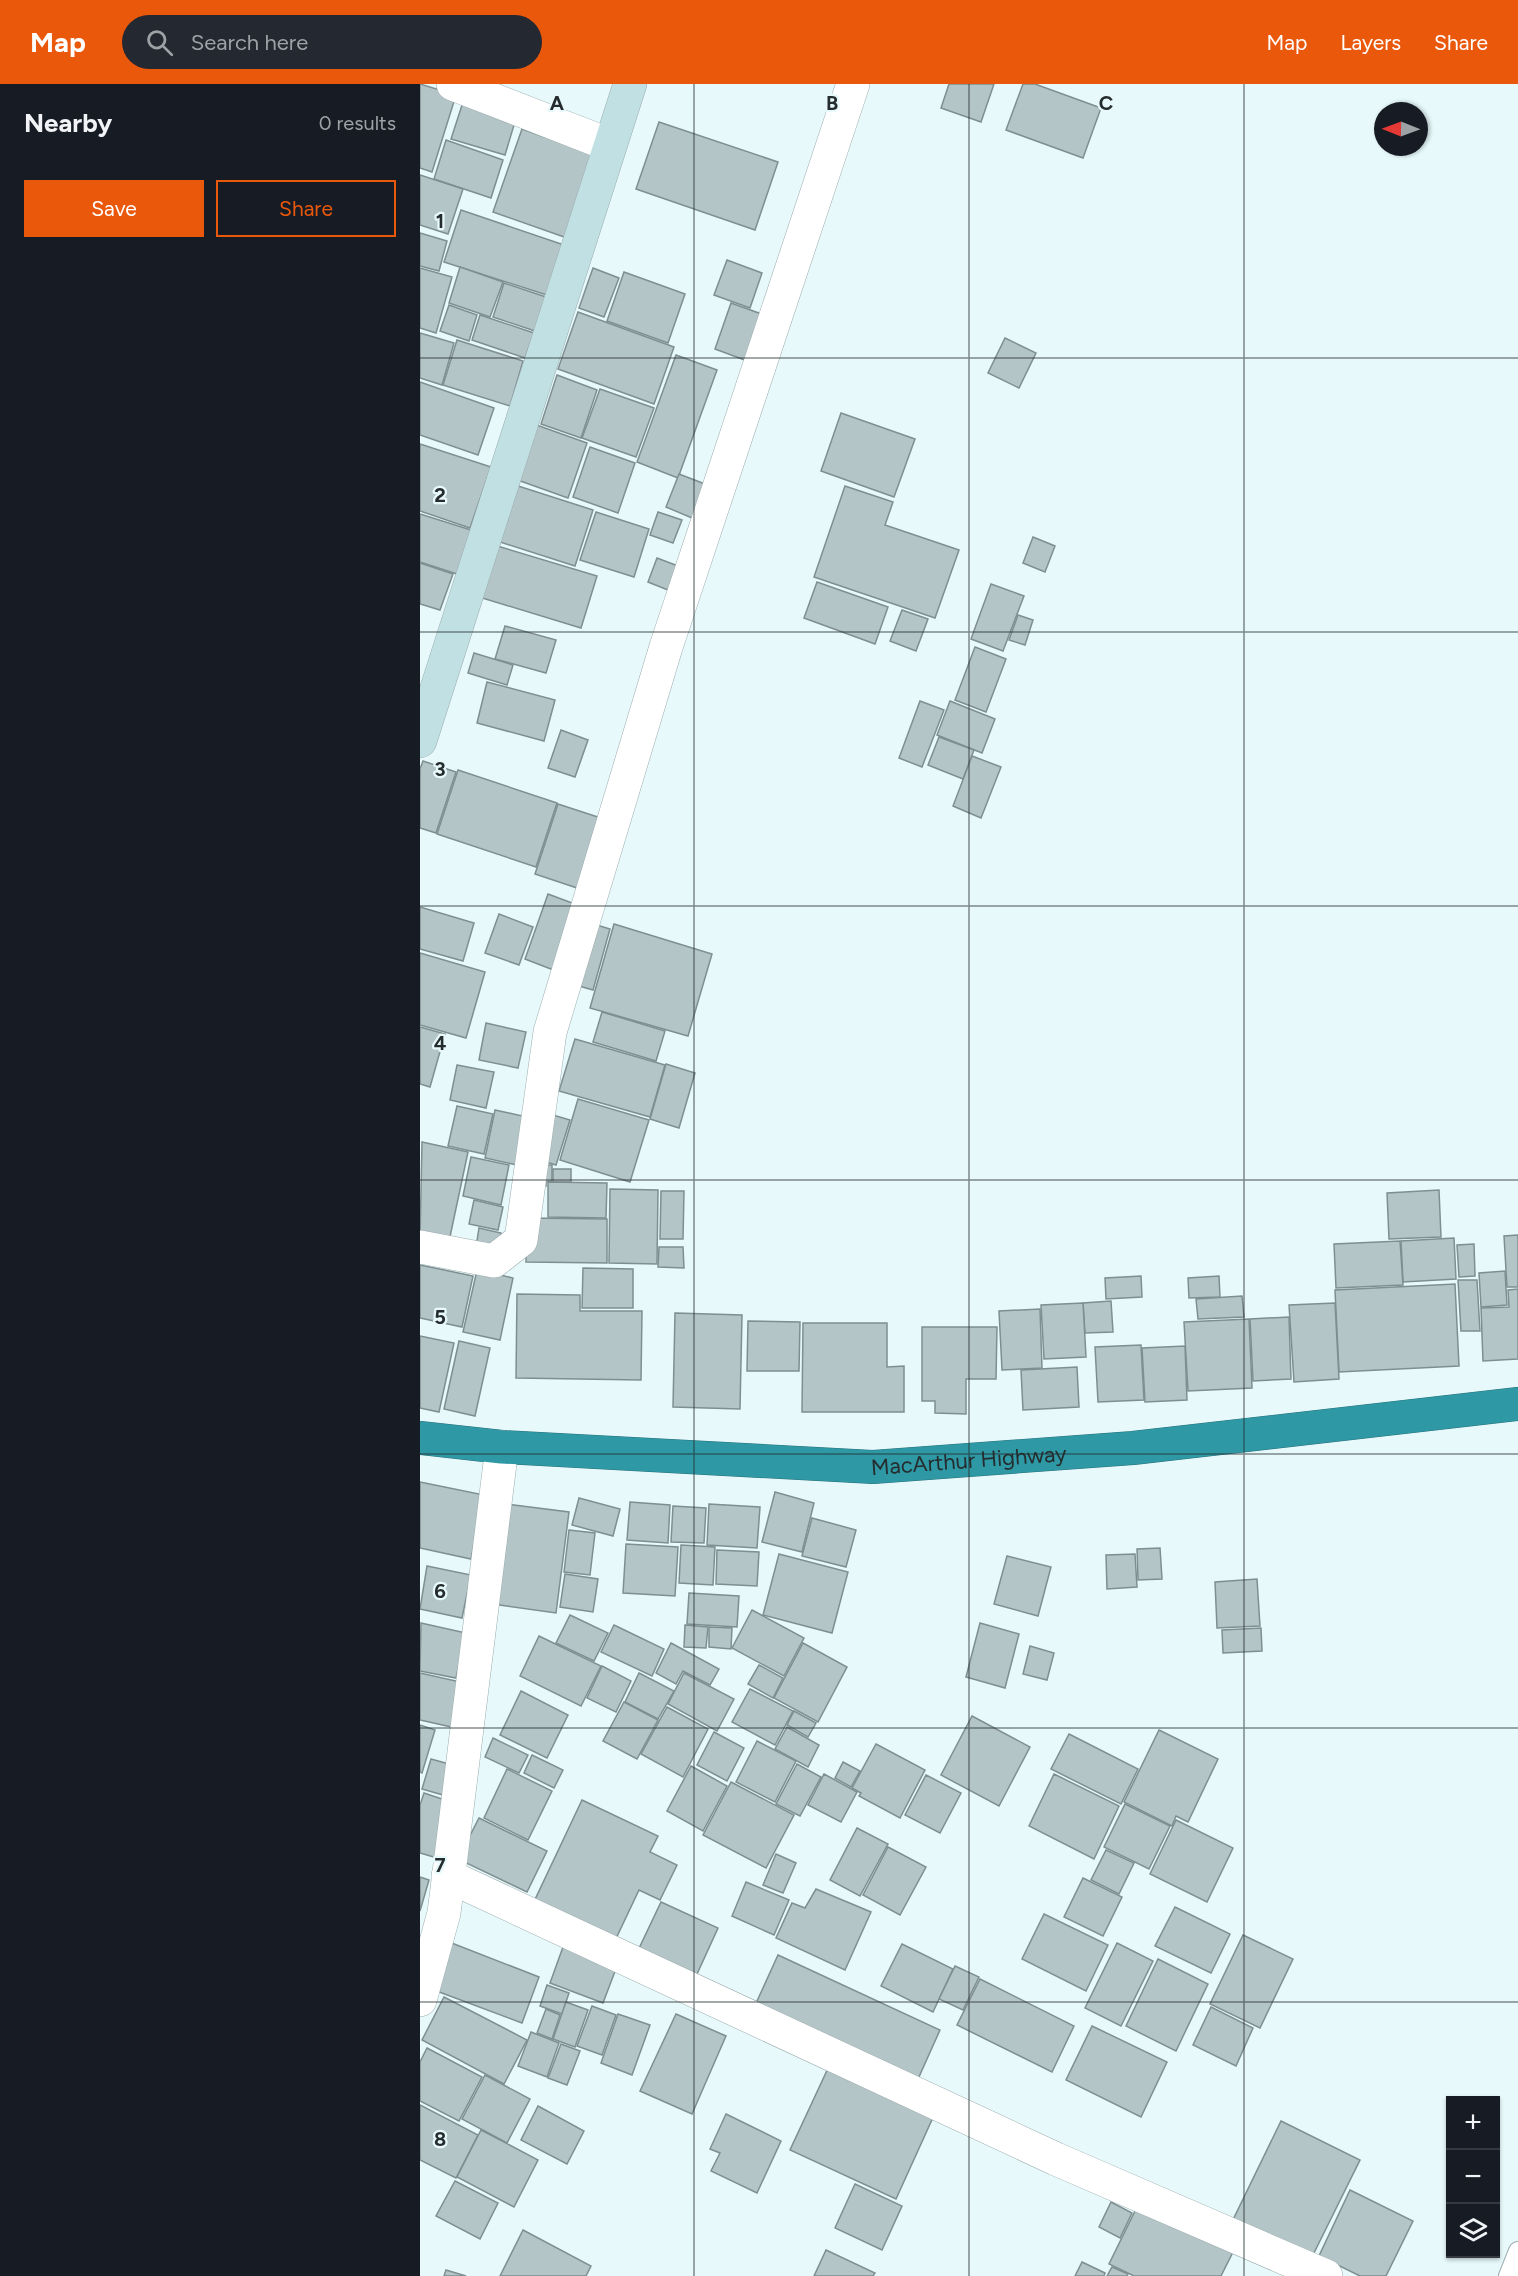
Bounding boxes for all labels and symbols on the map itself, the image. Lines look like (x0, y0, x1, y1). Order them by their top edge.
text: A (550, 91, 565, 115)
text: B (826, 91, 838, 115)
text: C (1099, 91, 1113, 115)
north arrow (1374, 102, 1428, 156)
text: 1 (436, 209, 444, 233)
text: 2 (434, 483, 446, 507)
text: 3 (434, 757, 446, 781)
text: 4 (434, 1031, 447, 1055)
text: 5 (434, 1305, 446, 1329)
street label: MacArthur Highway (870, 1439, 1068, 1481)
text: 6 (434, 1579, 446, 1603)
text: 7 (434, 1853, 446, 1877)
text: 8 (434, 2127, 446, 2151)

